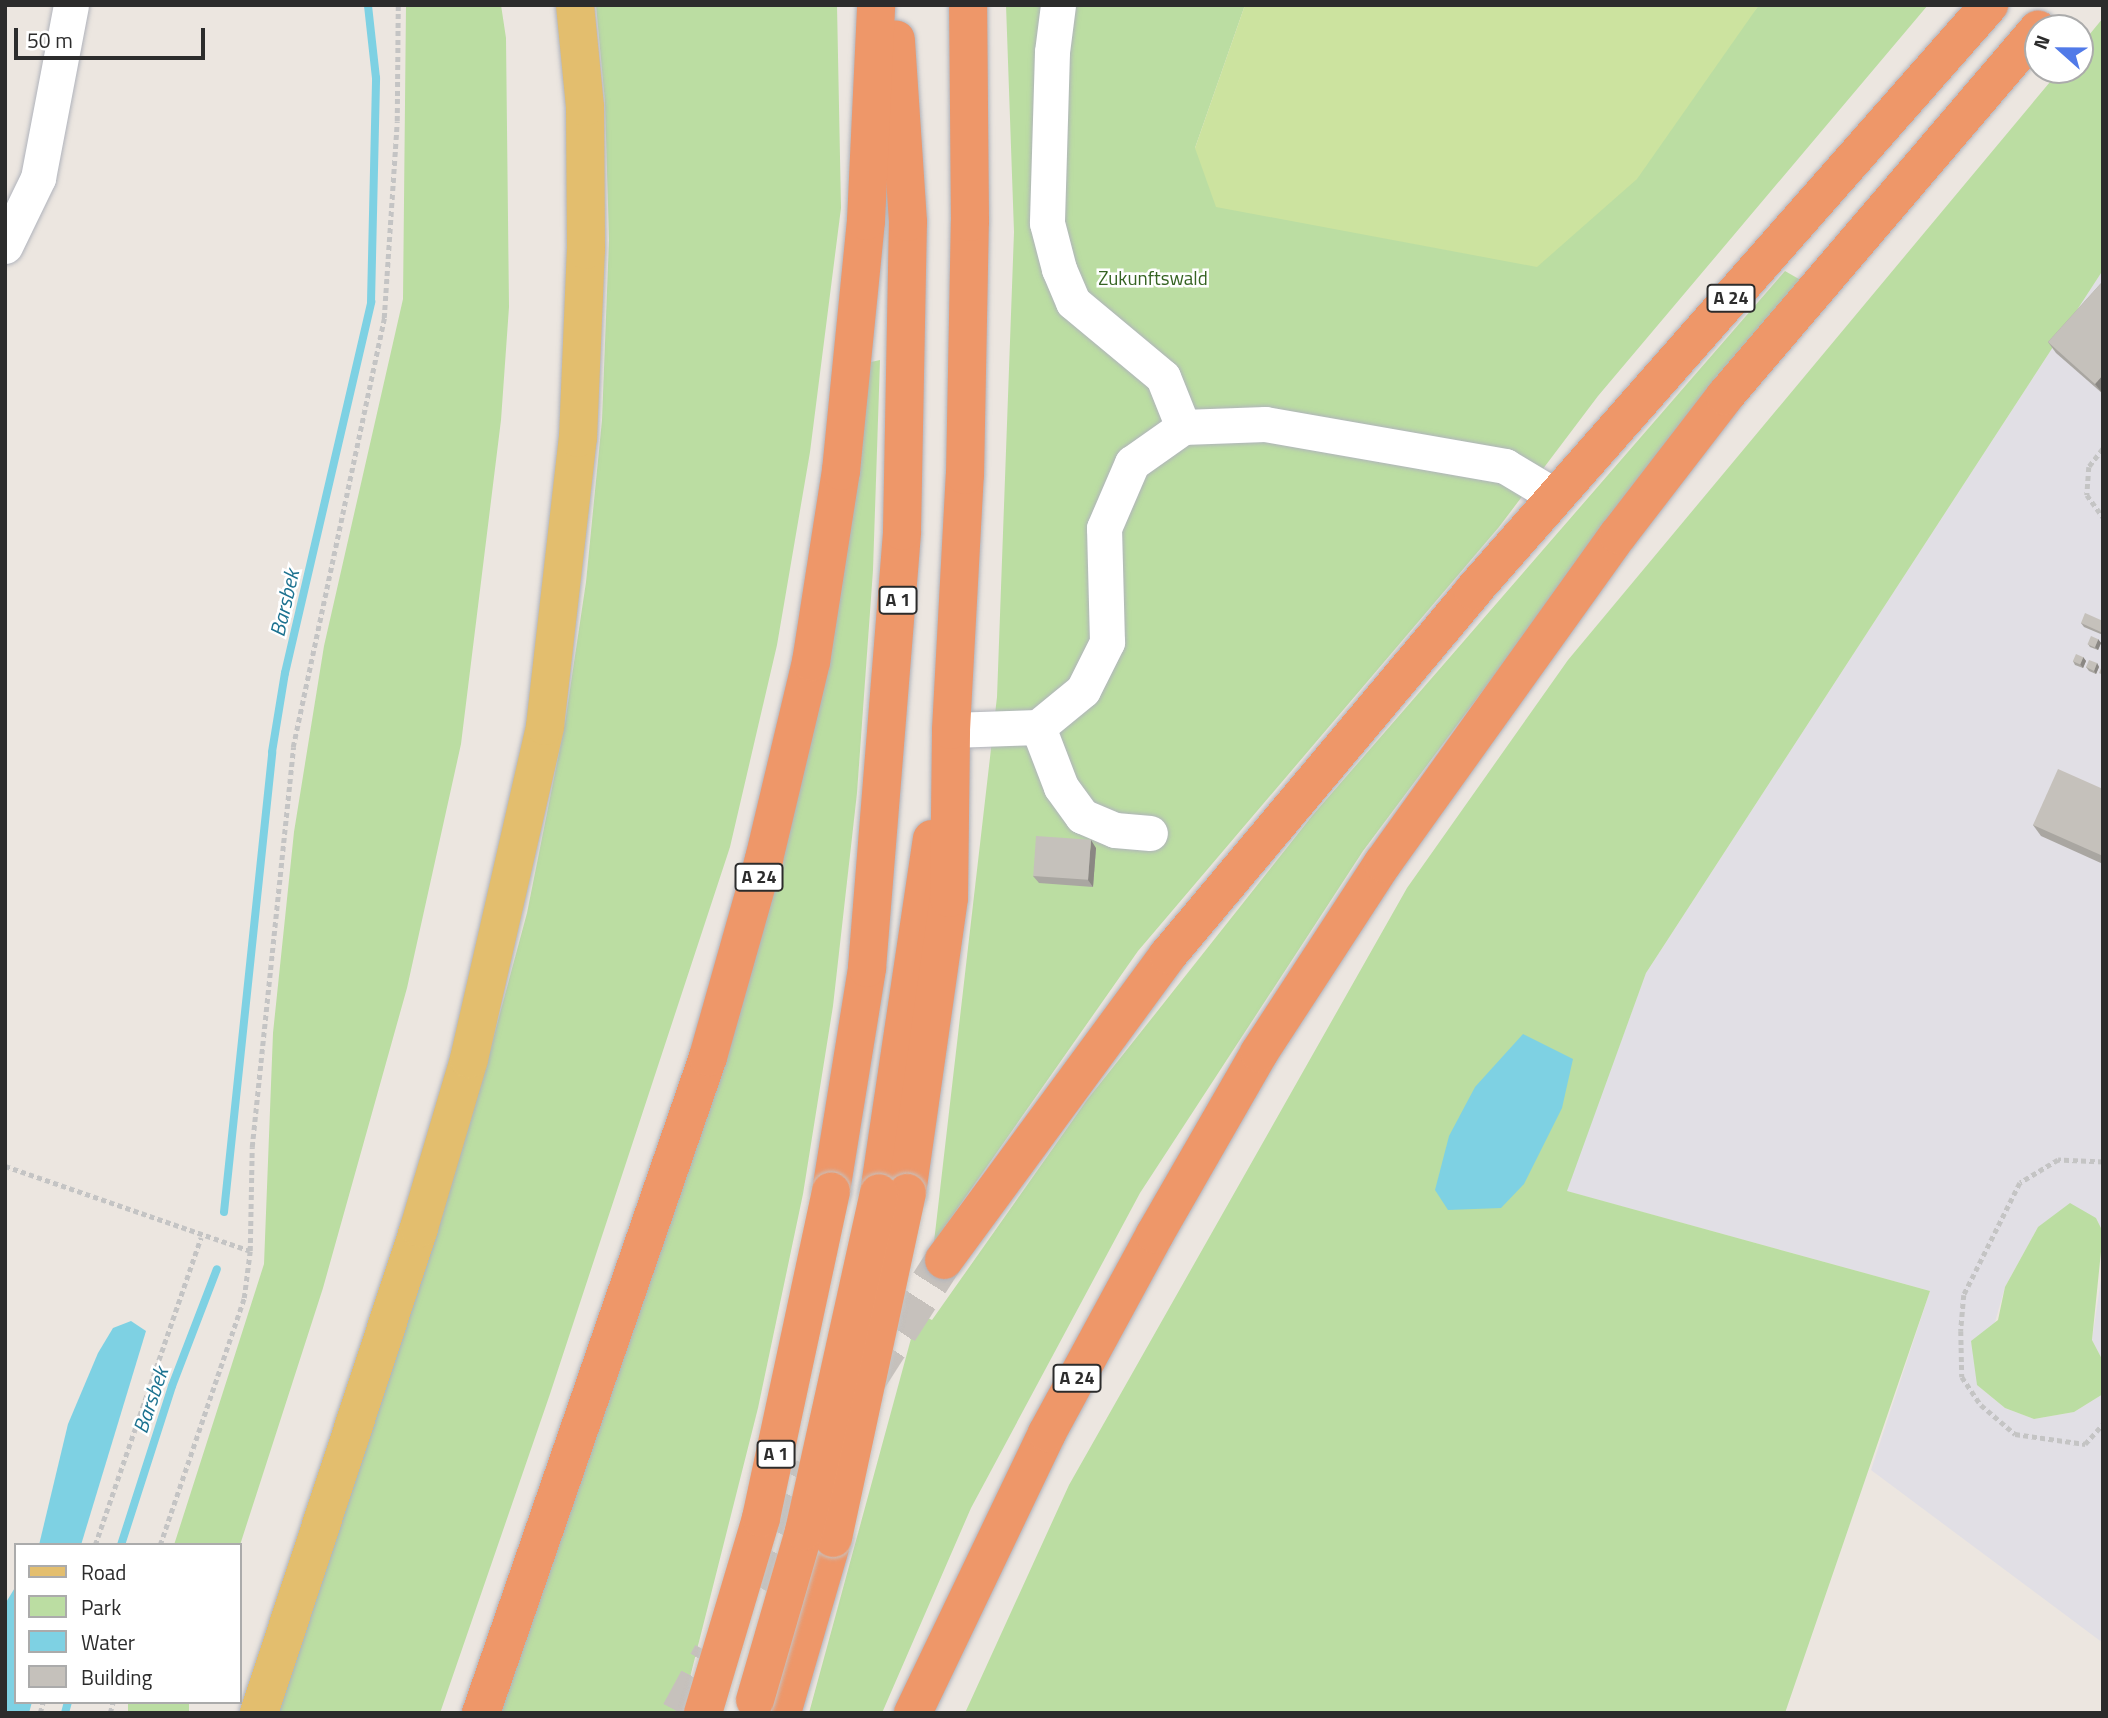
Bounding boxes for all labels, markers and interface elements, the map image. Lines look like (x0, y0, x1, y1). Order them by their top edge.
scale bar (18, 14, 208, 58)
north arrow (2024, 14, 2094, 84)
text: 50 m (27, 24, 73, 56)
text: N (2025, 31, 2057, 53)
park label: Zukunftswald (1098, 267, 1208, 289)
road number: A 24 (1706, 284, 1756, 312)
water label: Barsbek (264, 567, 304, 639)
road number: A 1 (877, 586, 919, 614)
road number: A 24 (734, 862, 784, 892)
water label: Barsbek (127, 1364, 173, 1436)
road number: A 24 (1052, 1364, 1102, 1392)
road number: A 1 (755, 1440, 797, 1469)
legend (14, 1543, 242, 1704)
text: Road (81, 1556, 126, 1588)
text: Park (81, 1591, 121, 1623)
text: Water (81, 1626, 135, 1658)
text: Building (81, 1661, 152, 1693)

